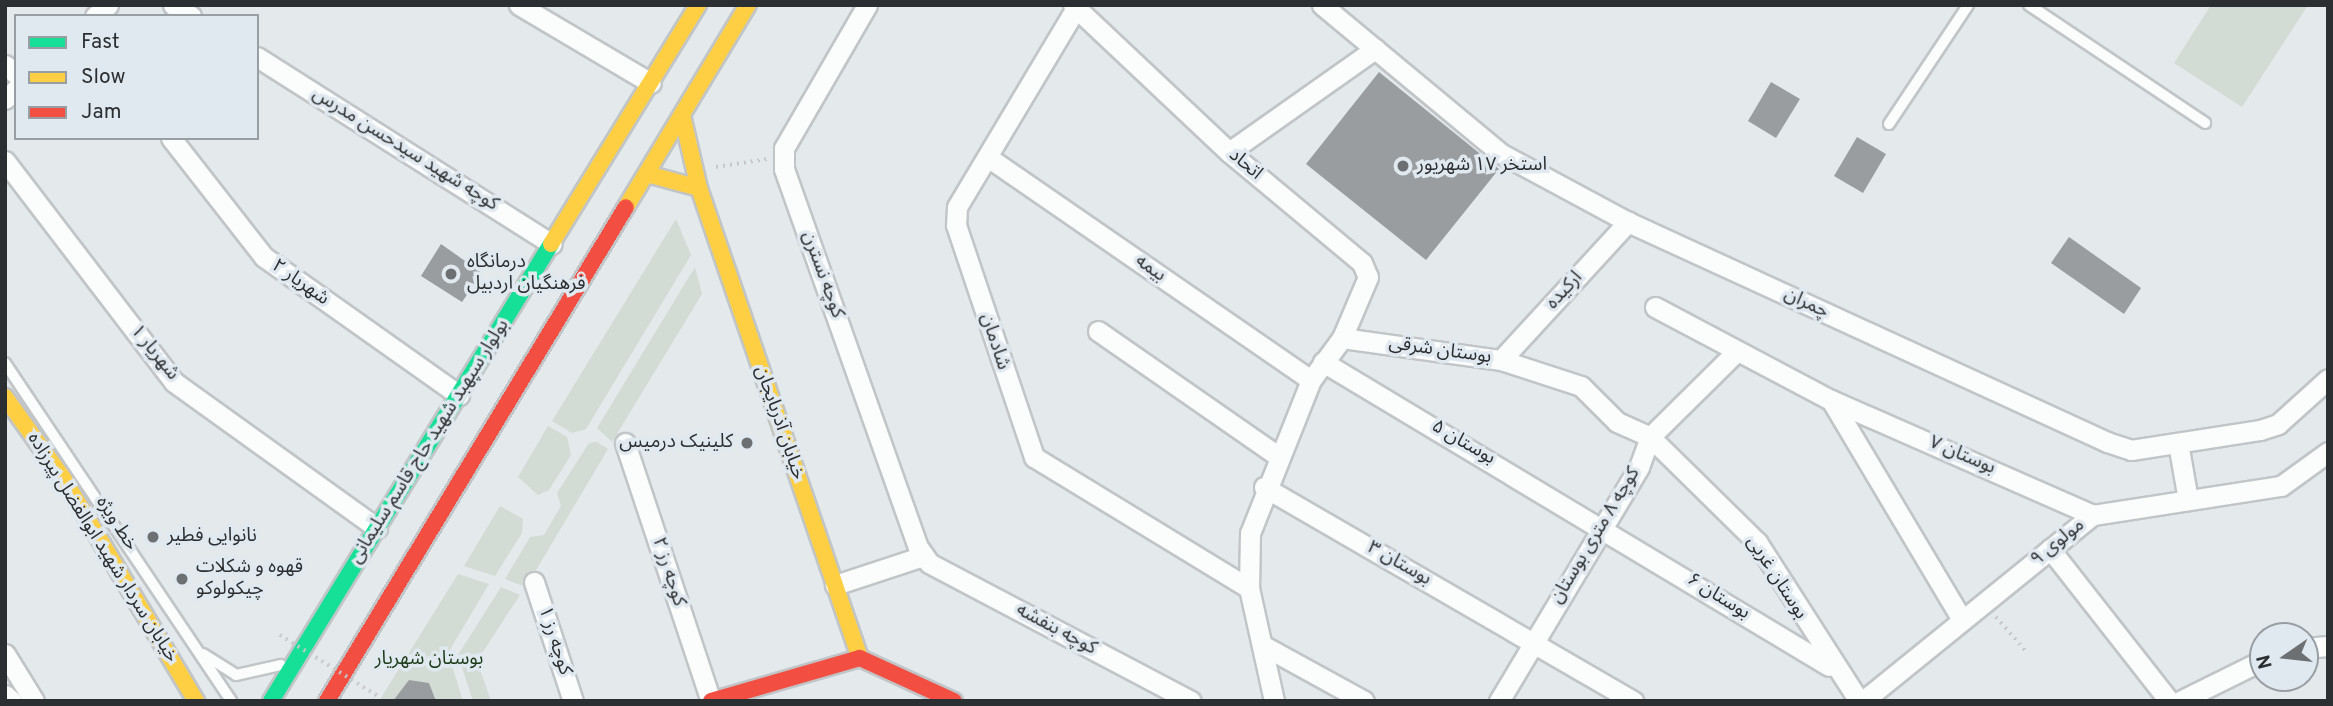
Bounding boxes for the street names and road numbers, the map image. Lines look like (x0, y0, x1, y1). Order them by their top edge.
street label: کوچه شهید سیدحسن مدرس (308, 83, 502, 217)
street label: اتحاد (1224, 144, 1266, 186)
street label: کوچه نسترن (796, 229, 848, 321)
street label: بیمه (1130, 250, 1170, 288)
street label: شهریار ۲ (267, 255, 333, 311)
street label: ارکیده (1542, 267, 1588, 315)
street label: چمران (1780, 284, 1832, 324)
street label: شادمان (974, 311, 1014, 373)
street label: بولوار سپهبد شهید حاج قاسم سلیمانی (345, 316, 515, 568)
street label: شهریار ۱ (125, 321, 183, 385)
street label: بوستان شرقی (1387, 333, 1493, 369)
street label: خیابان آذربایجان (749, 363, 809, 483)
street label: بوستان ۵ (1427, 416, 1499, 470)
street label: خیابان سردار شهید ابوالفضل پیرزاده (22, 429, 182, 667)
street label: بوستان ۷ (1925, 432, 1999, 480)
street label: کوچه ۸ متری بوستان (1546, 464, 1646, 608)
street label: خط ویژه (90, 493, 142, 555)
street label: مولوی ۹ (2026, 514, 2090, 572)
street label: بوستان غربی (1741, 532, 1811, 624)
street label: کوچه رز ۲ (646, 535, 690, 609)
street label: بوستان ۳ (1363, 537, 1435, 591)
street label: بوستان ۶ (1682, 569, 1754, 625)
street label: کوچه بنفشه (1012, 599, 1100, 661)
street label: کوچه رز ۱ (532, 604, 576, 678)

